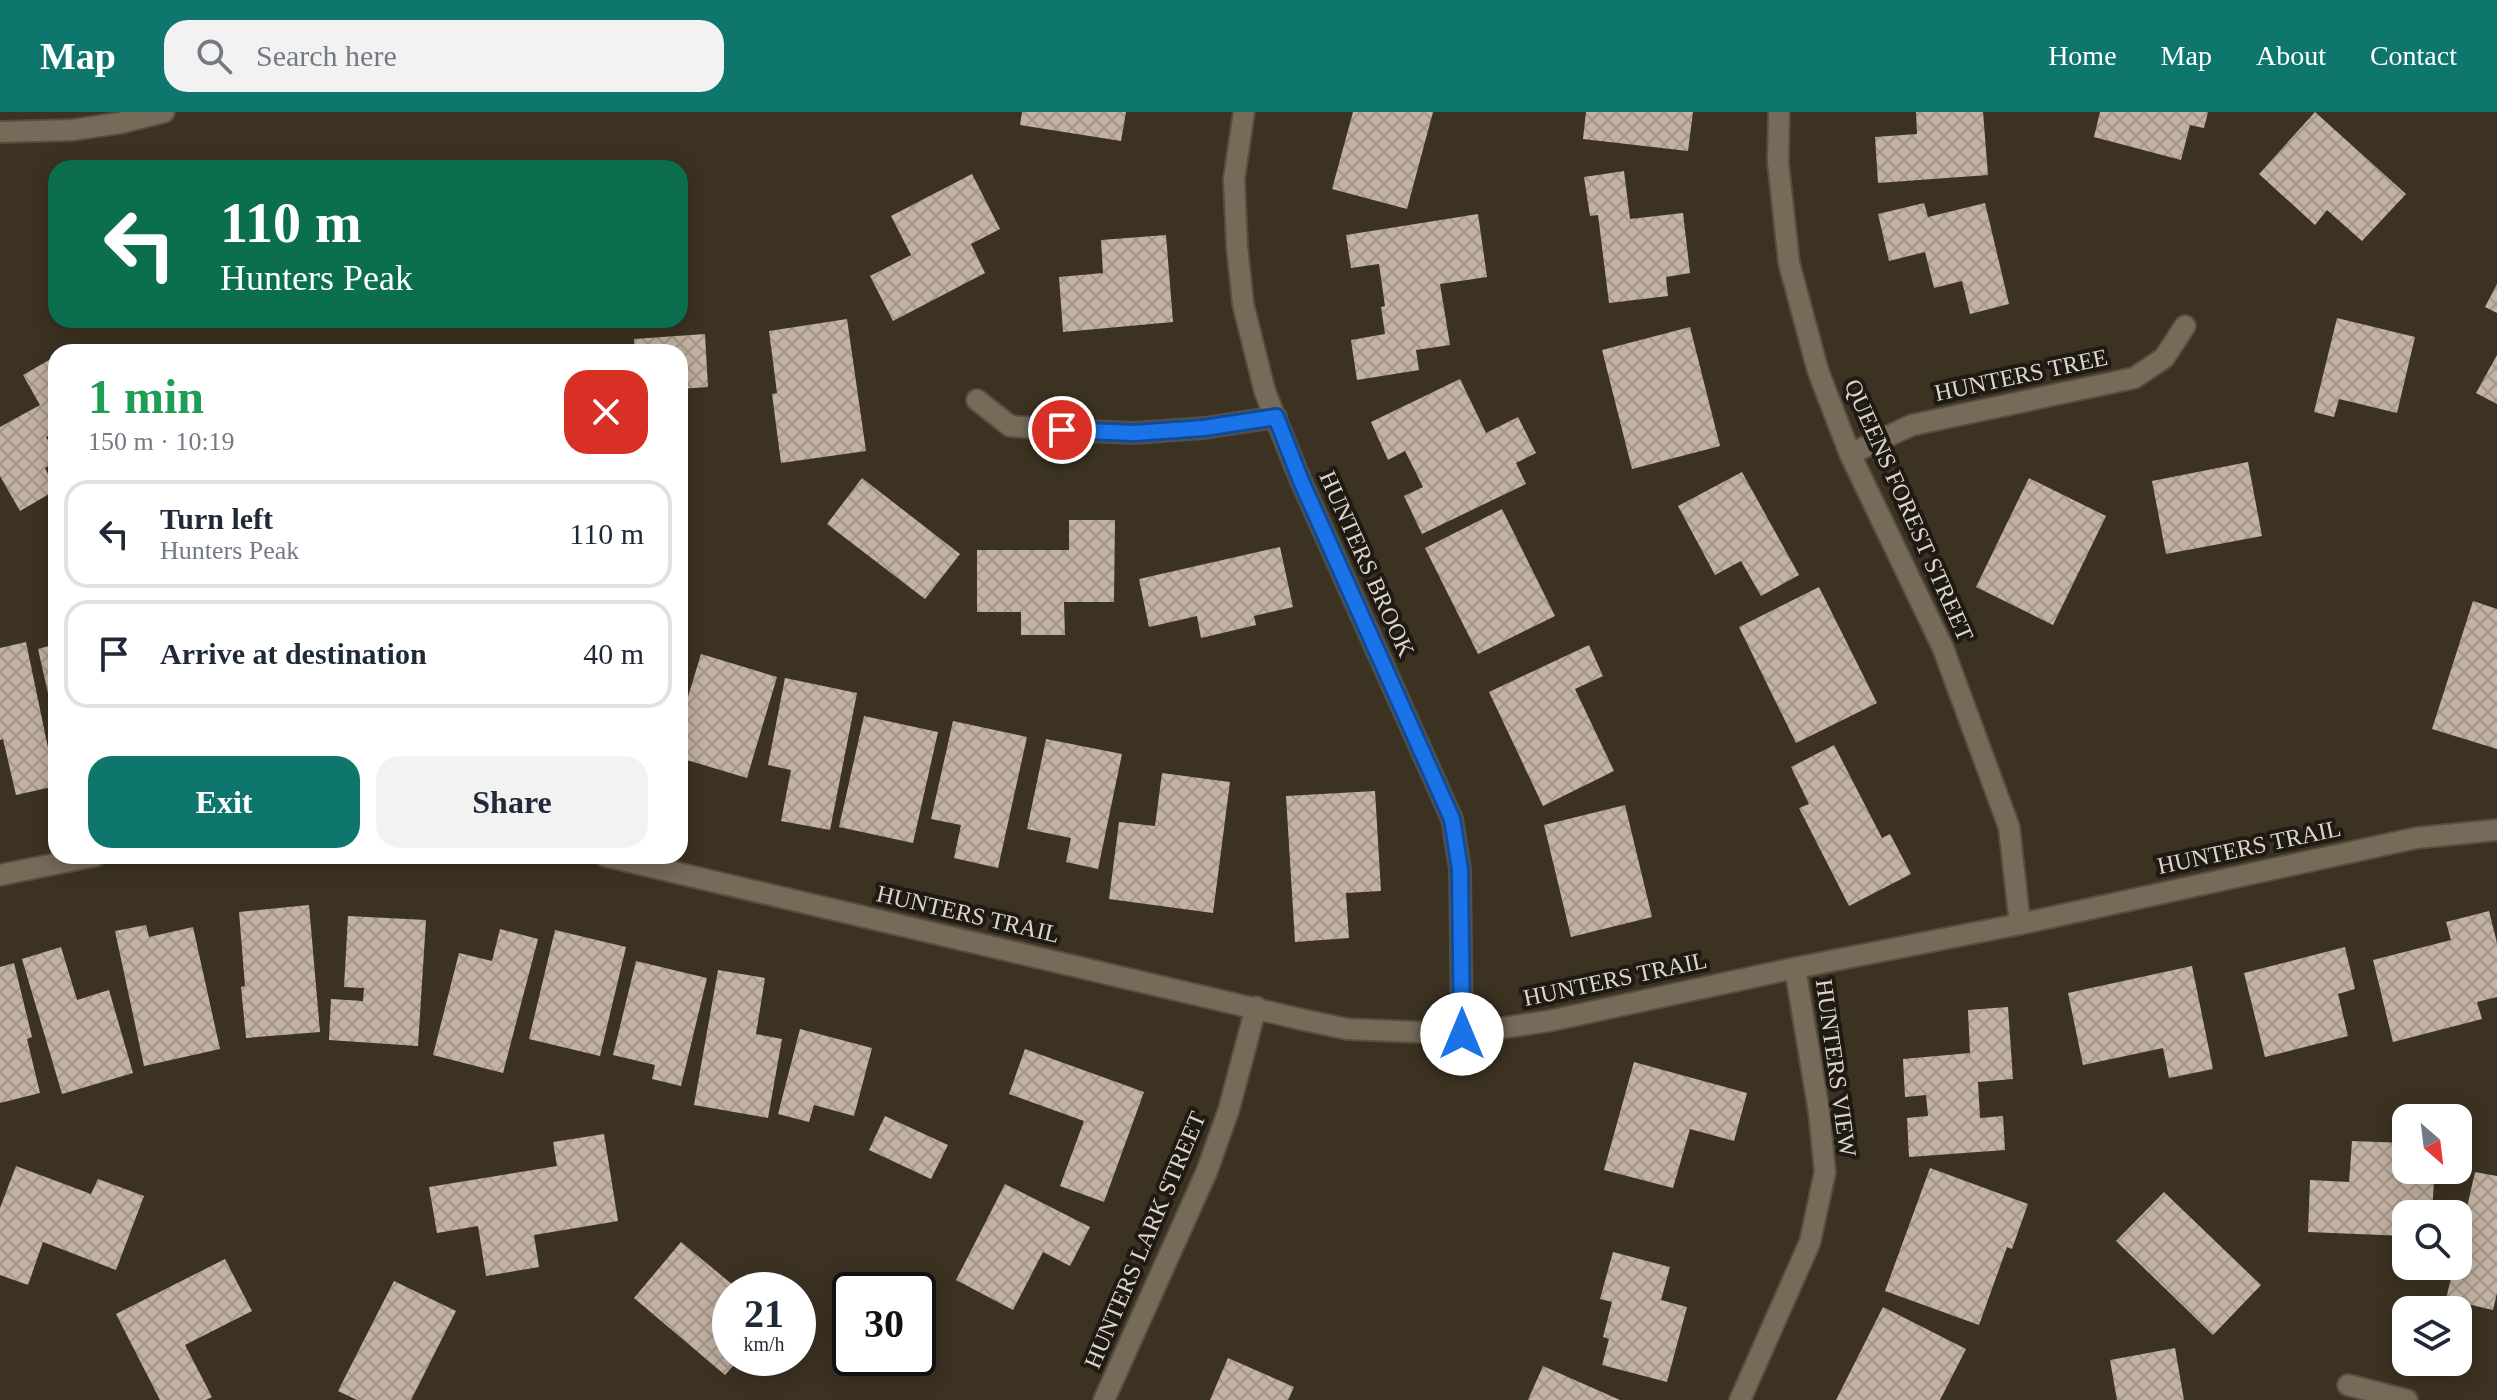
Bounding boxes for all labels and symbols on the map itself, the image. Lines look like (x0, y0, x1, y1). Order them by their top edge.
street label: HUNTERS TREE (1932, 344, 2110, 406)
street label: QUEENS FOREST STREET (1839, 375, 1979, 645)
pin (1028, 396, 1096, 464)
street label: HUNTERS BROOK (1314, 467, 1420, 662)
street label: HUNTERS TRAIL (2155, 815, 2343, 879)
street label: HUNTERS TRAIL (874, 880, 1062, 948)
street label: HUNTERS TRAIL (1521, 947, 1709, 1011)
street label: HUNTERS VIEW (1811, 978, 1861, 1159)
position arrow (1420, 992, 1504, 1076)
north arrow (2392, 1104, 2472, 1184)
street label: HUNTERS LARK STREET (1079, 1108, 1211, 1372)
speed limit sign: 30 (832, 1272, 936, 1376)

